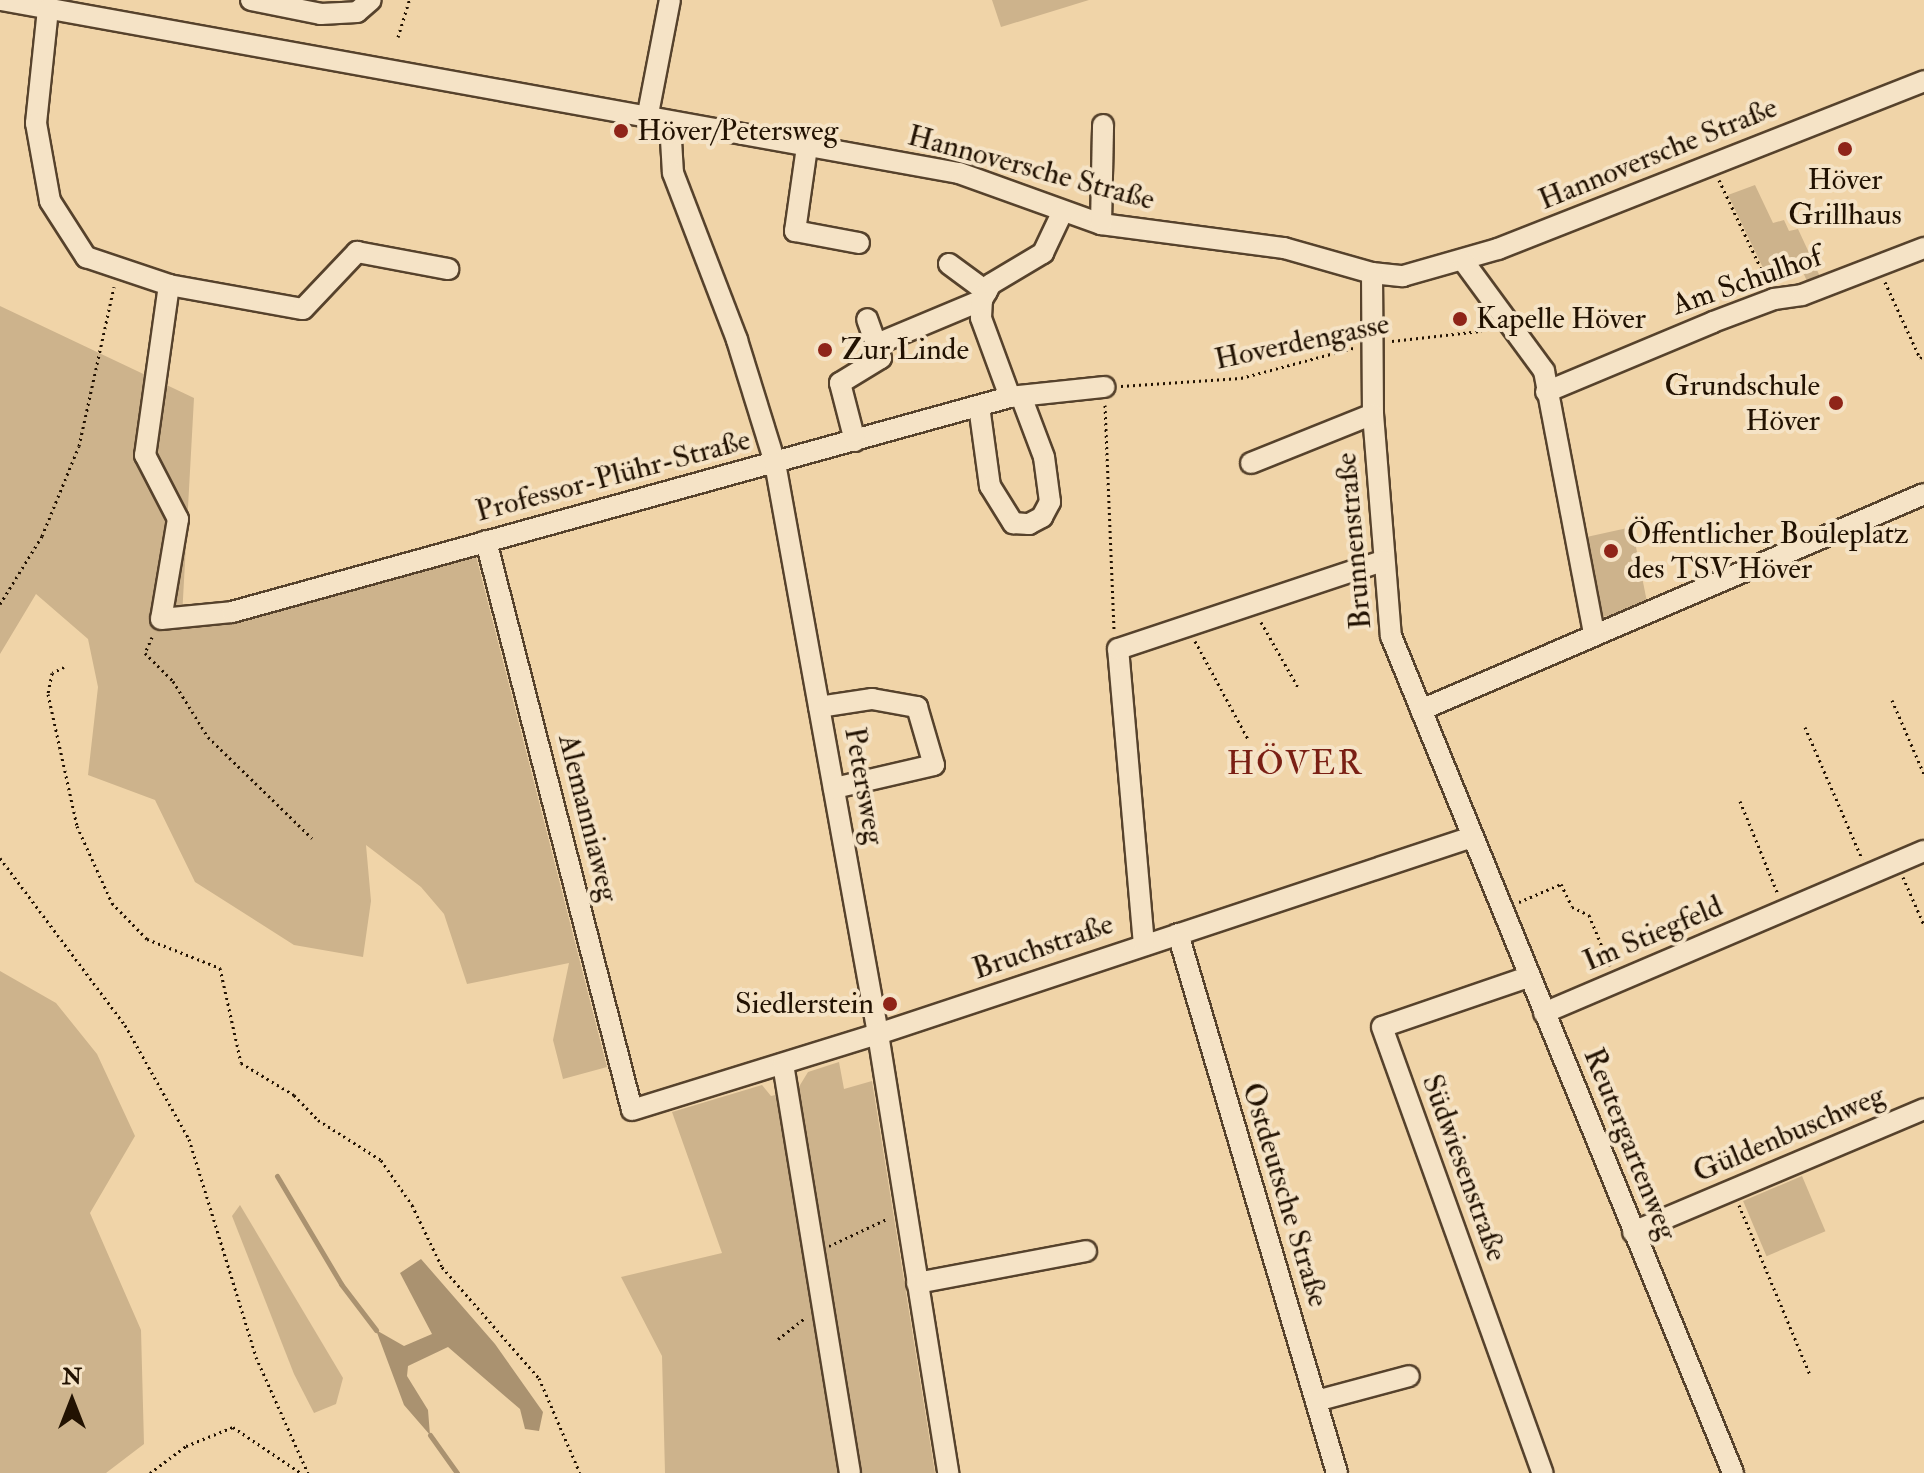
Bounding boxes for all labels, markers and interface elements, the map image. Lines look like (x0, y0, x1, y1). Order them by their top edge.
street label: Hannoversche Straße (1534, 90, 1782, 218)
place label: Höver/Petersweg (637, 113, 838, 149)
street label: Hannoversche Straße (904, 118, 1158, 218)
marker: Höver/Petersweg (612, 122, 630, 140)
marker: Höver Grillhaus (1836, 140, 1854, 158)
place label: Höver Grillhaus (1788, 162, 1902, 232)
street label: Am Schulhof (1667, 239, 1827, 323)
place label: Kapelle Höver (1476, 301, 1646, 337)
street label: Hoverdengasse (1211, 306, 1393, 378)
marker: Kapelle Höver (1451, 310, 1469, 328)
place label: Zur Linde (841, 332, 969, 368)
marker: Zur Linde (816, 341, 834, 359)
place label: Grundschule Höver (1664, 368, 1820, 438)
marker: Grundschule Höver (1827, 394, 1845, 412)
street label: Professor-Plühr-Straße (472, 422, 754, 530)
street label: Brunnenstraße (1328, 451, 1380, 631)
place label: Öffentlicher Bouleplatz des TSV Höver (1627, 516, 1908, 586)
marker: Öffentlicher Bouleplatz des TSV Höver (1602, 542, 1620, 560)
street label: Petersweg (836, 724, 892, 848)
street label: Alemanniaweg (550, 731, 626, 905)
district label: HÖVER (1226, 744, 1364, 784)
street label: Im Stiegfeld (1578, 889, 1728, 979)
street label: Bruchstraße (968, 906, 1118, 988)
place label: Siedlerstein (735, 986, 874, 1022)
marker: Siedlerstein (881, 995, 899, 1013)
street label: Reutergartenweg (1575, 1043, 1685, 1245)
street label: Südwiesenstraße (1414, 1070, 1514, 1266)
street label: Güldenbuschweg (1688, 1077, 1890, 1191)
street label: Ostdeutsche Straße (1234, 1079, 1336, 1311)
north arrow (32, 1361, 112, 1441)
text: N (62, 1363, 82, 1391)

